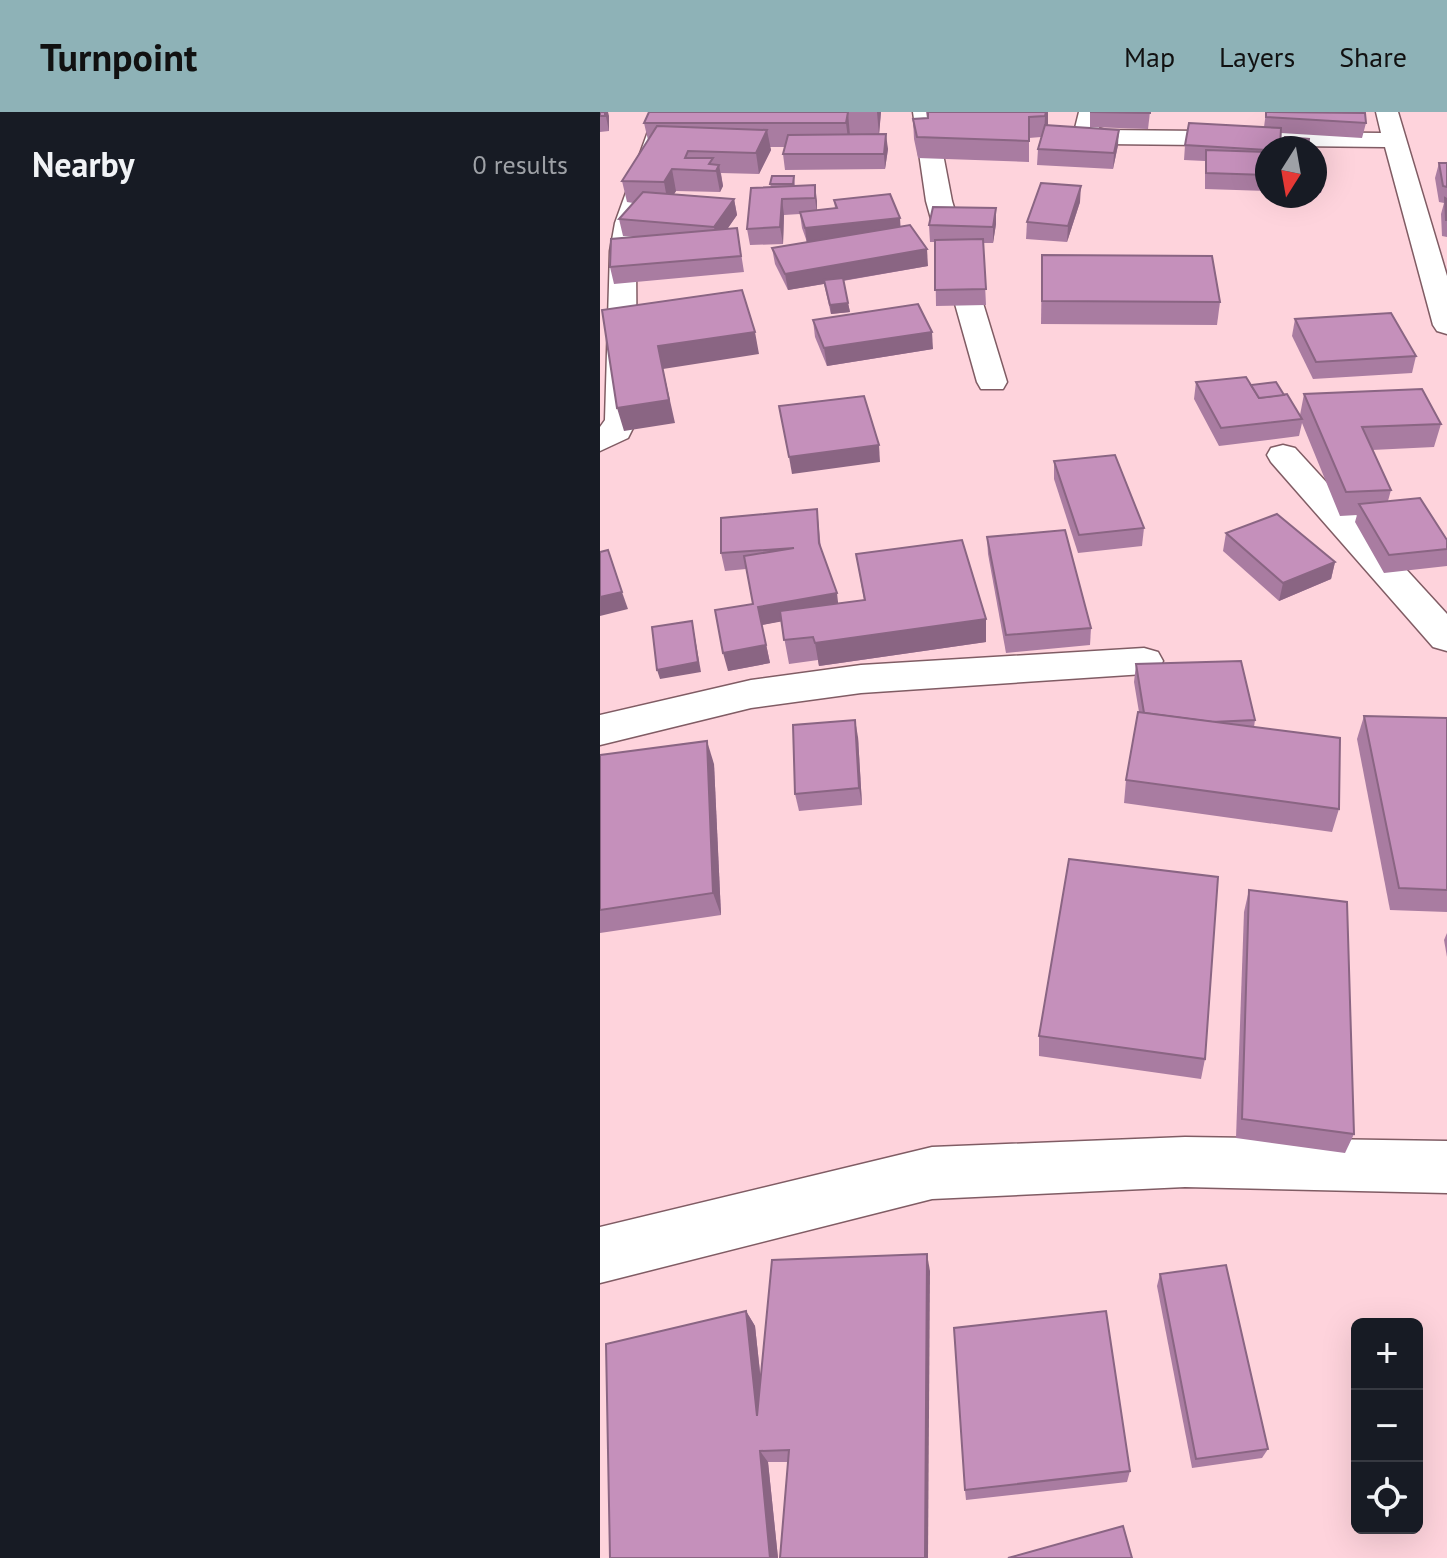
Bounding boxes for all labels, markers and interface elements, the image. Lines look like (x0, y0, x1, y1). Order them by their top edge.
text: Turnpoint (40, 32, 197, 81)
text: Map (1124, 38, 1175, 75)
text: Layers (1219, 38, 1295, 75)
text: Share (1339, 38, 1407, 75)
north arrow (1255, 136, 1327, 208)
text: Nearby (32, 142, 134, 186)
text: 0 results (473, 148, 568, 181)
map controls (1351, 1318, 1423, 1534)
button: + (1351, 1318, 1423, 1390)
button: − (1351, 1390, 1423, 1462)
button: locate (1351, 1462, 1423, 1534)

